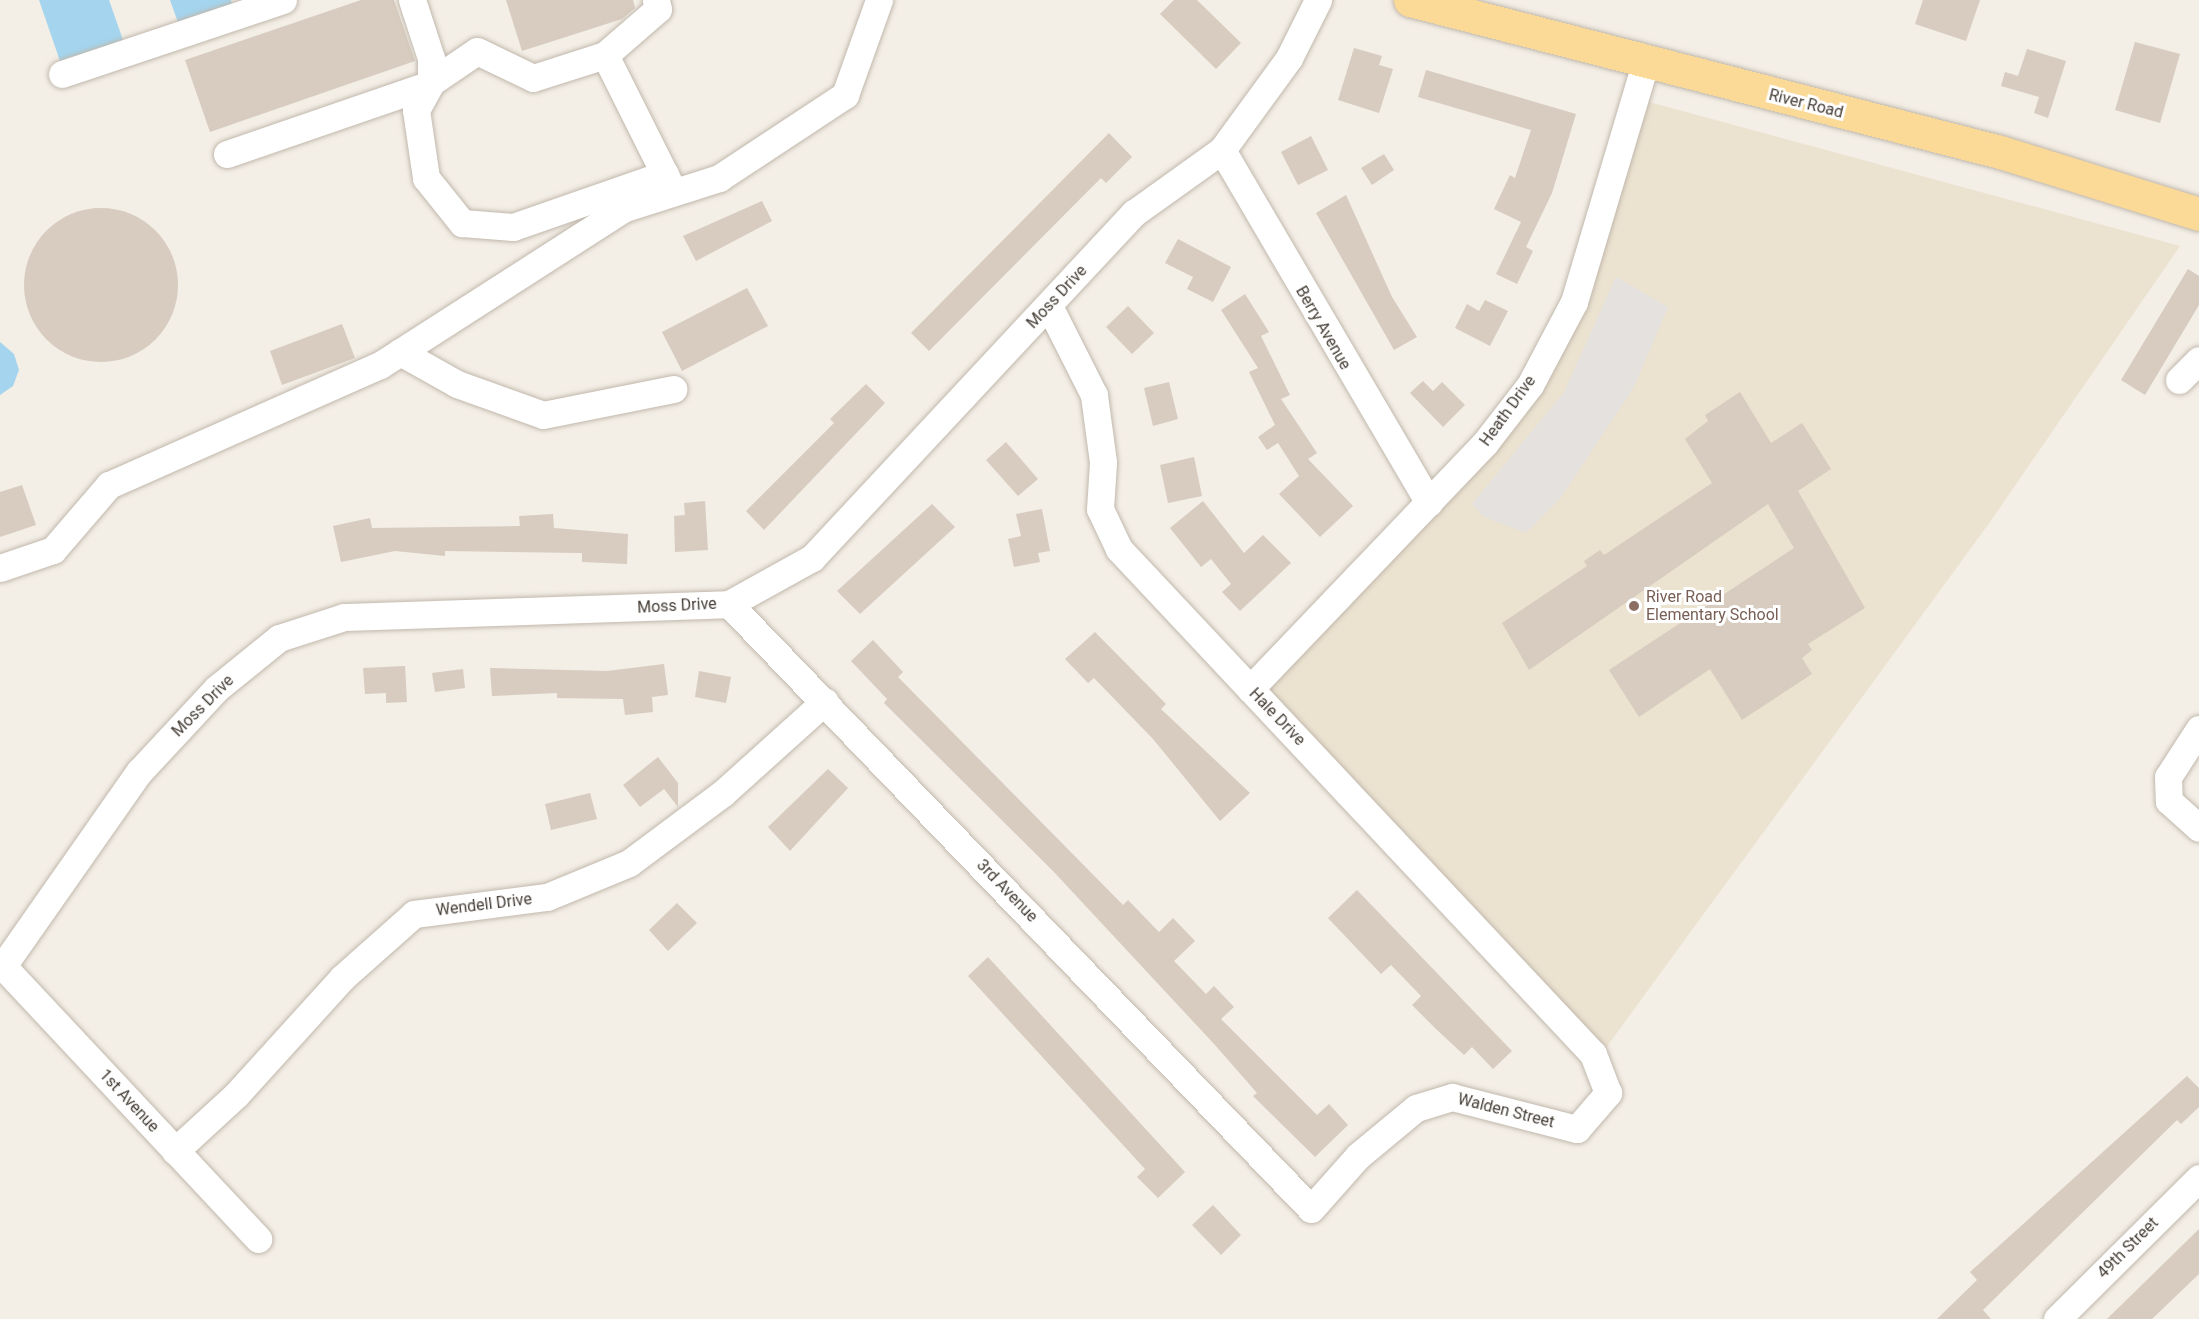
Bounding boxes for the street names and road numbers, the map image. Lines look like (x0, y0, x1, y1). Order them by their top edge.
street label: River Road (1767, 85, 1845, 123)
street label: Moss Drive (1023, 261, 1091, 333)
street label: Berry Avenue (1291, 283, 1355, 373)
street label: Heath Drive (1476, 372, 1540, 450)
street label: Moss Drive (637, 594, 717, 618)
street label: Moss Drive (168, 671, 238, 741)
street label: Hale Drive (1245, 684, 1309, 750)
street label: 3rd Avenue (972, 856, 1042, 926)
street label: Wendell Drive (435, 890, 533, 920)
street label: 1st Avenue (95, 1066, 163, 1136)
street label: Walden Street (1456, 1090, 1556, 1132)
street label: 49th Street (2094, 1214, 2162, 1282)

